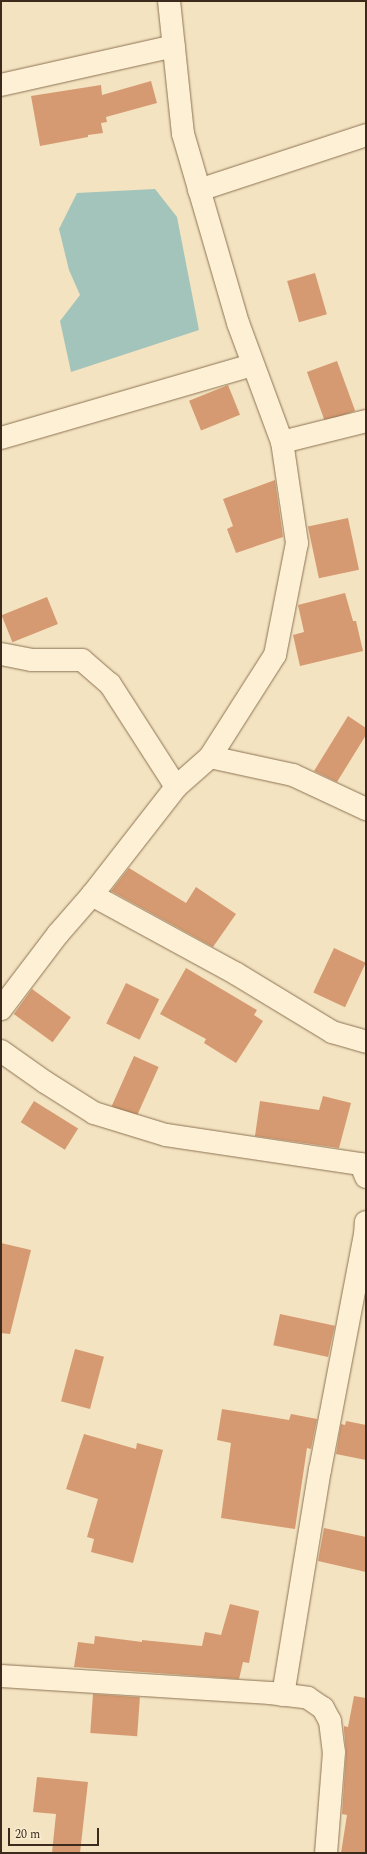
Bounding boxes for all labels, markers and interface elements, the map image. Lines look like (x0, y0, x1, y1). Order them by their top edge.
scale bar (10, 1820, 101, 1846)
text: 20 m (15, 1825, 40, 1844)

